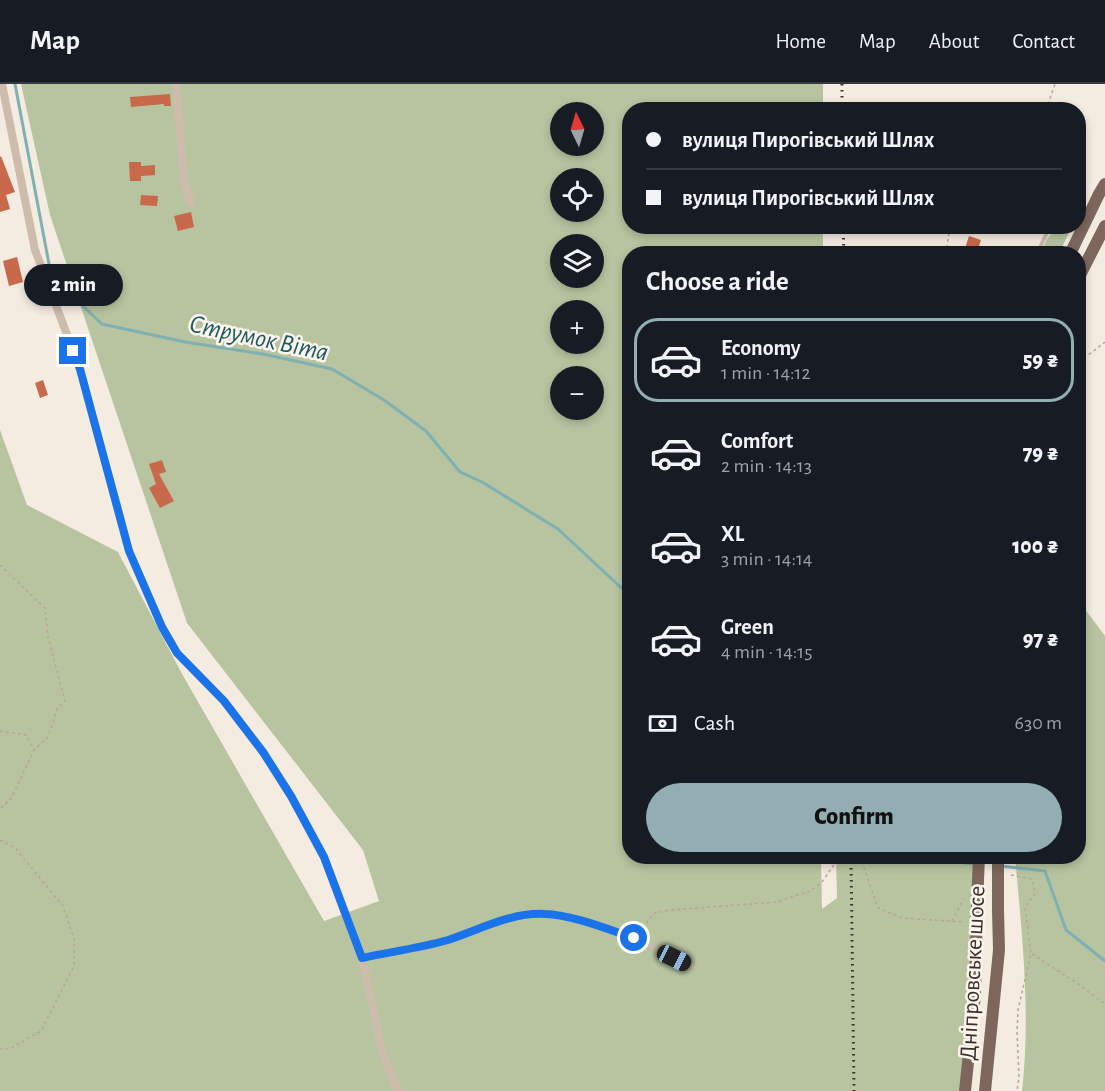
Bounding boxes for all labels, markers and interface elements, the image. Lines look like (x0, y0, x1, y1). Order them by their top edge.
text: Map (30, 27, 80, 55)
text: Home (775, 31, 826, 52)
text: Map (859, 31, 896, 52)
text: About (929, 31, 979, 52)
text: Contact (1012, 31, 1075, 52)
north arrow (550, 102, 604, 156)
map controls (550, 102, 604, 420)
text: вулиця Пирогівський Шлях (682, 129, 934, 151)
button: locate (550, 168, 604, 222)
text: вулиця Пирогівський Шлях (682, 187, 934, 209)
button: layers (550, 234, 604, 288)
callout: 2 min (23, 264, 122, 306)
text: Choose a ride (646, 268, 789, 295)
text: 2 min (51, 275, 96, 295)
button: + (550, 300, 604, 354)
water label: Струмок Віта (187, 311, 331, 365)
icon: car (649, 333, 703, 387)
route end (59, 337, 86, 364)
text: Economy (721, 337, 801, 359)
text: 59 ₴ (1023, 349, 1059, 371)
text: 1 min · 14:12 (721, 363, 811, 383)
button: − (550, 366, 604, 420)
icon: car (649, 426, 703, 480)
text: Comfort (721, 430, 793, 452)
text: 79 ₴ (1023, 442, 1059, 464)
text: 2 min · 14:13 (721, 456, 812, 476)
icon: car (649, 519, 703, 573)
text: XL (721, 523, 744, 545)
text: 100 ₴ (1012, 535, 1059, 557)
text: 3 min · 14:14 (721, 549, 812, 569)
icon: car (649, 612, 703, 666)
text: Green (721, 616, 774, 638)
text: 97 ₴ (1023, 628, 1059, 650)
text: 4 min · 14:15 (721, 642, 813, 662)
icon: cash (646, 707, 679, 740)
text: Cash (694, 712, 735, 734)
text: 630 m (1015, 713, 1062, 733)
button: Confirm (646, 783, 1062, 852)
street label: Дніпровське шосе (956, 885, 990, 1061)
route start (620, 924, 647, 951)
car (654, 942, 694, 974)

